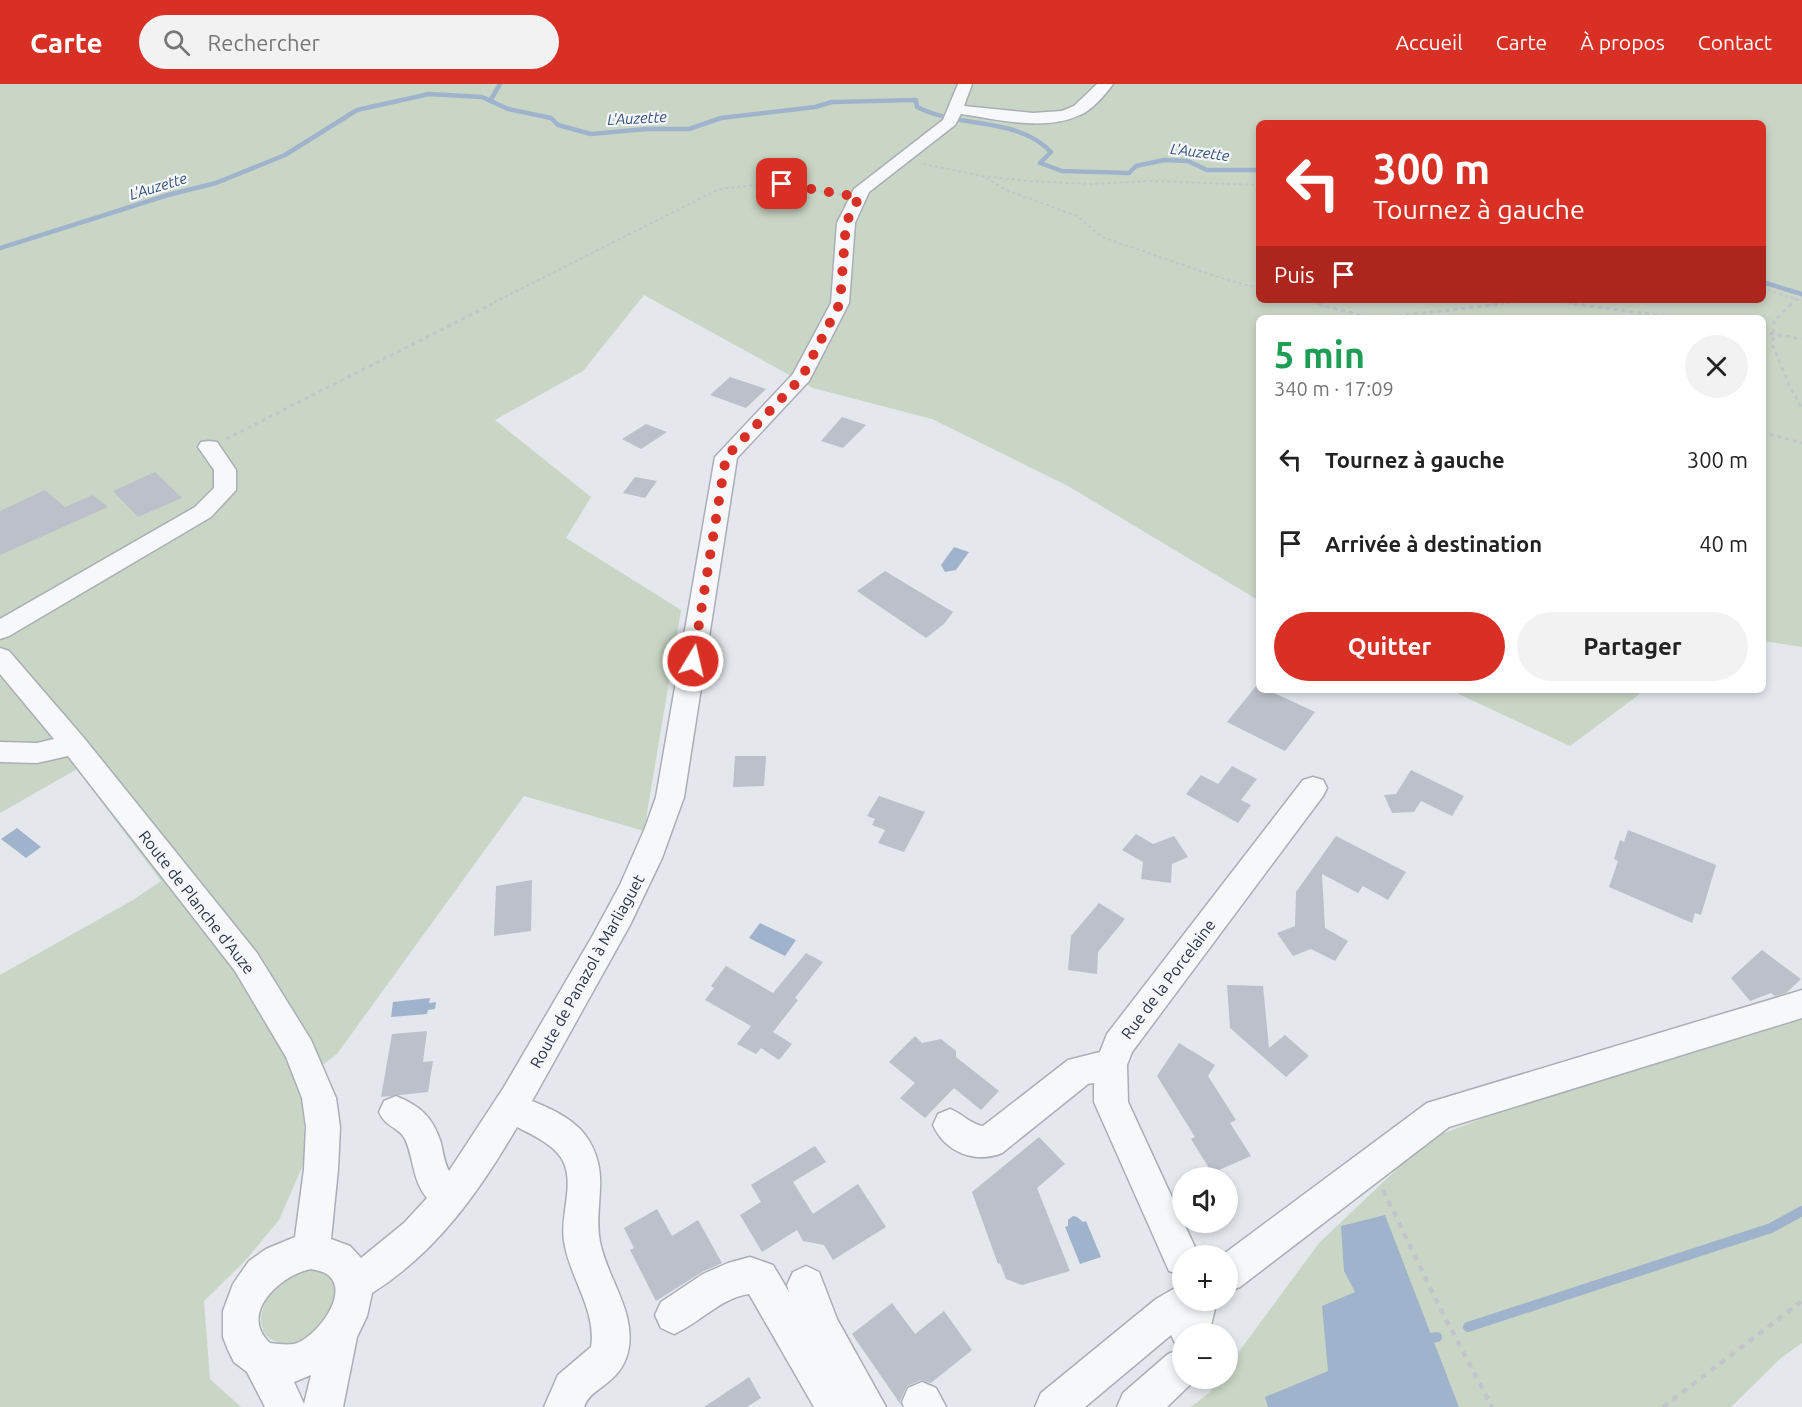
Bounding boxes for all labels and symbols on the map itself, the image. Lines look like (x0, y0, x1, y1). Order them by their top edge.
water label: L'Auzette (607, 108, 668, 128)
water label: L'Auzette (1169, 140, 1231, 164)
pin (756, 158, 807, 209)
water label: L'Auzette (127, 169, 189, 203)
position arrow (661, 629, 725, 693)
street label: Route de Planche d'Auze (135, 827, 259, 977)
street label: Route de Panazol à Marliaguet (526, 871, 648, 1071)
street label: Rue de la Porcelaine (1117, 916, 1219, 1042)

